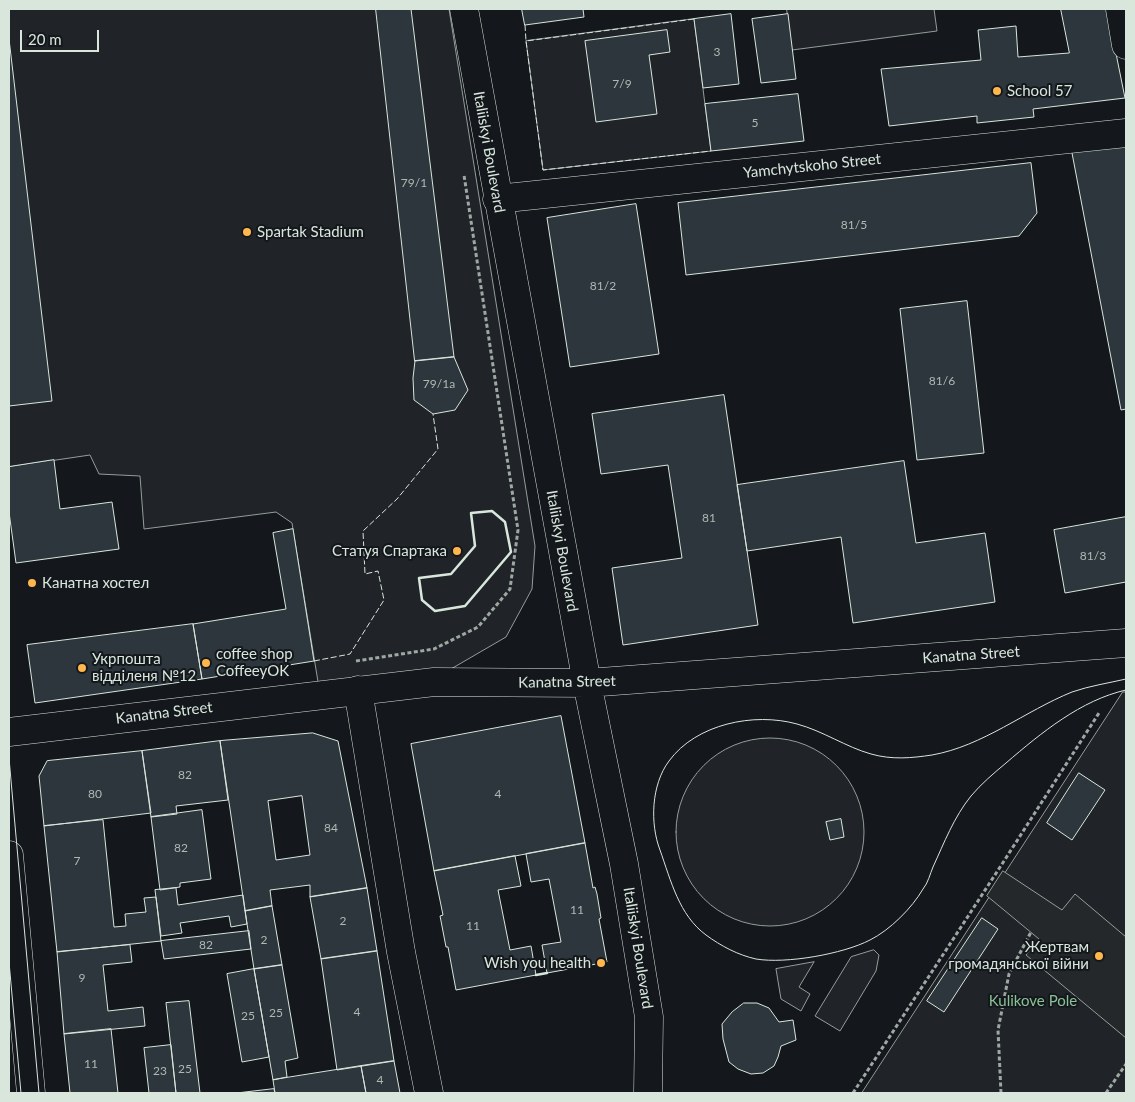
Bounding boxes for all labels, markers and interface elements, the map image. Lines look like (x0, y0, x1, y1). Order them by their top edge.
scale bar (22, 20, 101, 52)
text: 20 m (28, 30, 62, 48)
house number: 3 (714, 45, 720, 59)
house number: 7/9 (612, 77, 632, 91)
place label: School 57 (1007, 82, 1072, 100)
marker: School 57 (991, 85, 1003, 97)
street label: Italiiskyi Boulevard (469, 90, 509, 214)
house number: 5 (752, 116, 758, 130)
street label: Yamchytskoho Street (742, 150, 882, 182)
house number: 79/1 (401, 176, 427, 190)
house number: 81/5 (841, 218, 867, 232)
place label: Spartak Stadium (257, 223, 364, 241)
marker: Spartak Stadium (241, 226, 253, 238)
house number: 81/2 (590, 279, 616, 293)
house number: 81/6 (929, 374, 955, 388)
house number: 79/1а (423, 377, 455, 391)
street label: Italiiskyi Boulevard (542, 489, 582, 613)
house number: 81 (702, 511, 716, 525)
place label: Статуя Спартака (332, 542, 447, 560)
marker: Статуя Спартака (451, 545, 463, 557)
house number: 81/3 (1080, 549, 1106, 563)
place label: Канатна хостел (42, 574, 149, 592)
marker: Канатна хостел (26, 577, 38, 589)
street label: Kanatna Street (922, 643, 1020, 667)
place label: coffee shop CoffeeyOK (216, 645, 293, 680)
place label: Укрпошта відділеня №12 (92, 650, 196, 685)
marker: coffee shop CoffeeyOK (200, 657, 212, 669)
marker: Укрпошта відділеня №12 (76, 662, 88, 674)
street label: Kanatna Street (518, 672, 616, 692)
street label: Kanatna Street (114, 698, 214, 728)
house number: 82 (178, 768, 192, 782)
house number: 80 (88, 787, 102, 801)
house number: 4 (495, 787, 501, 801)
house number: 84 (324, 821, 338, 835)
house number: 82 (174, 841, 188, 855)
house number: 7 (74, 854, 80, 868)
street label: Italiiskyi Boulevard (619, 886, 657, 1010)
house number: 11 (570, 903, 584, 917)
house number: 2 (340, 914, 346, 928)
house number: 11 (466, 919, 480, 933)
house number: 2 (261, 933, 267, 947)
house number: 82 (199, 938, 213, 952)
place label: Жертвам громадянської війни (948, 938, 1089, 973)
marker: Жертвам громадянської війни (1093, 950, 1105, 962)
place label: Wish you health (484, 954, 591, 972)
marker: Wish you health (595, 957, 607, 969)
house number: 9 (79, 971, 85, 985)
park label: Kulikove Pole (989, 992, 1077, 1010)
house number: 4 (354, 1005, 360, 1019)
house number: 25 (269, 1006, 283, 1020)
house number: 25 (241, 1009, 255, 1023)
house number: 11 (84, 1057, 98, 1071)
house number: 25 (178, 1062, 192, 1076)
house number: 23 (153, 1064, 167, 1078)
house number: 4 (377, 1073, 383, 1087)

